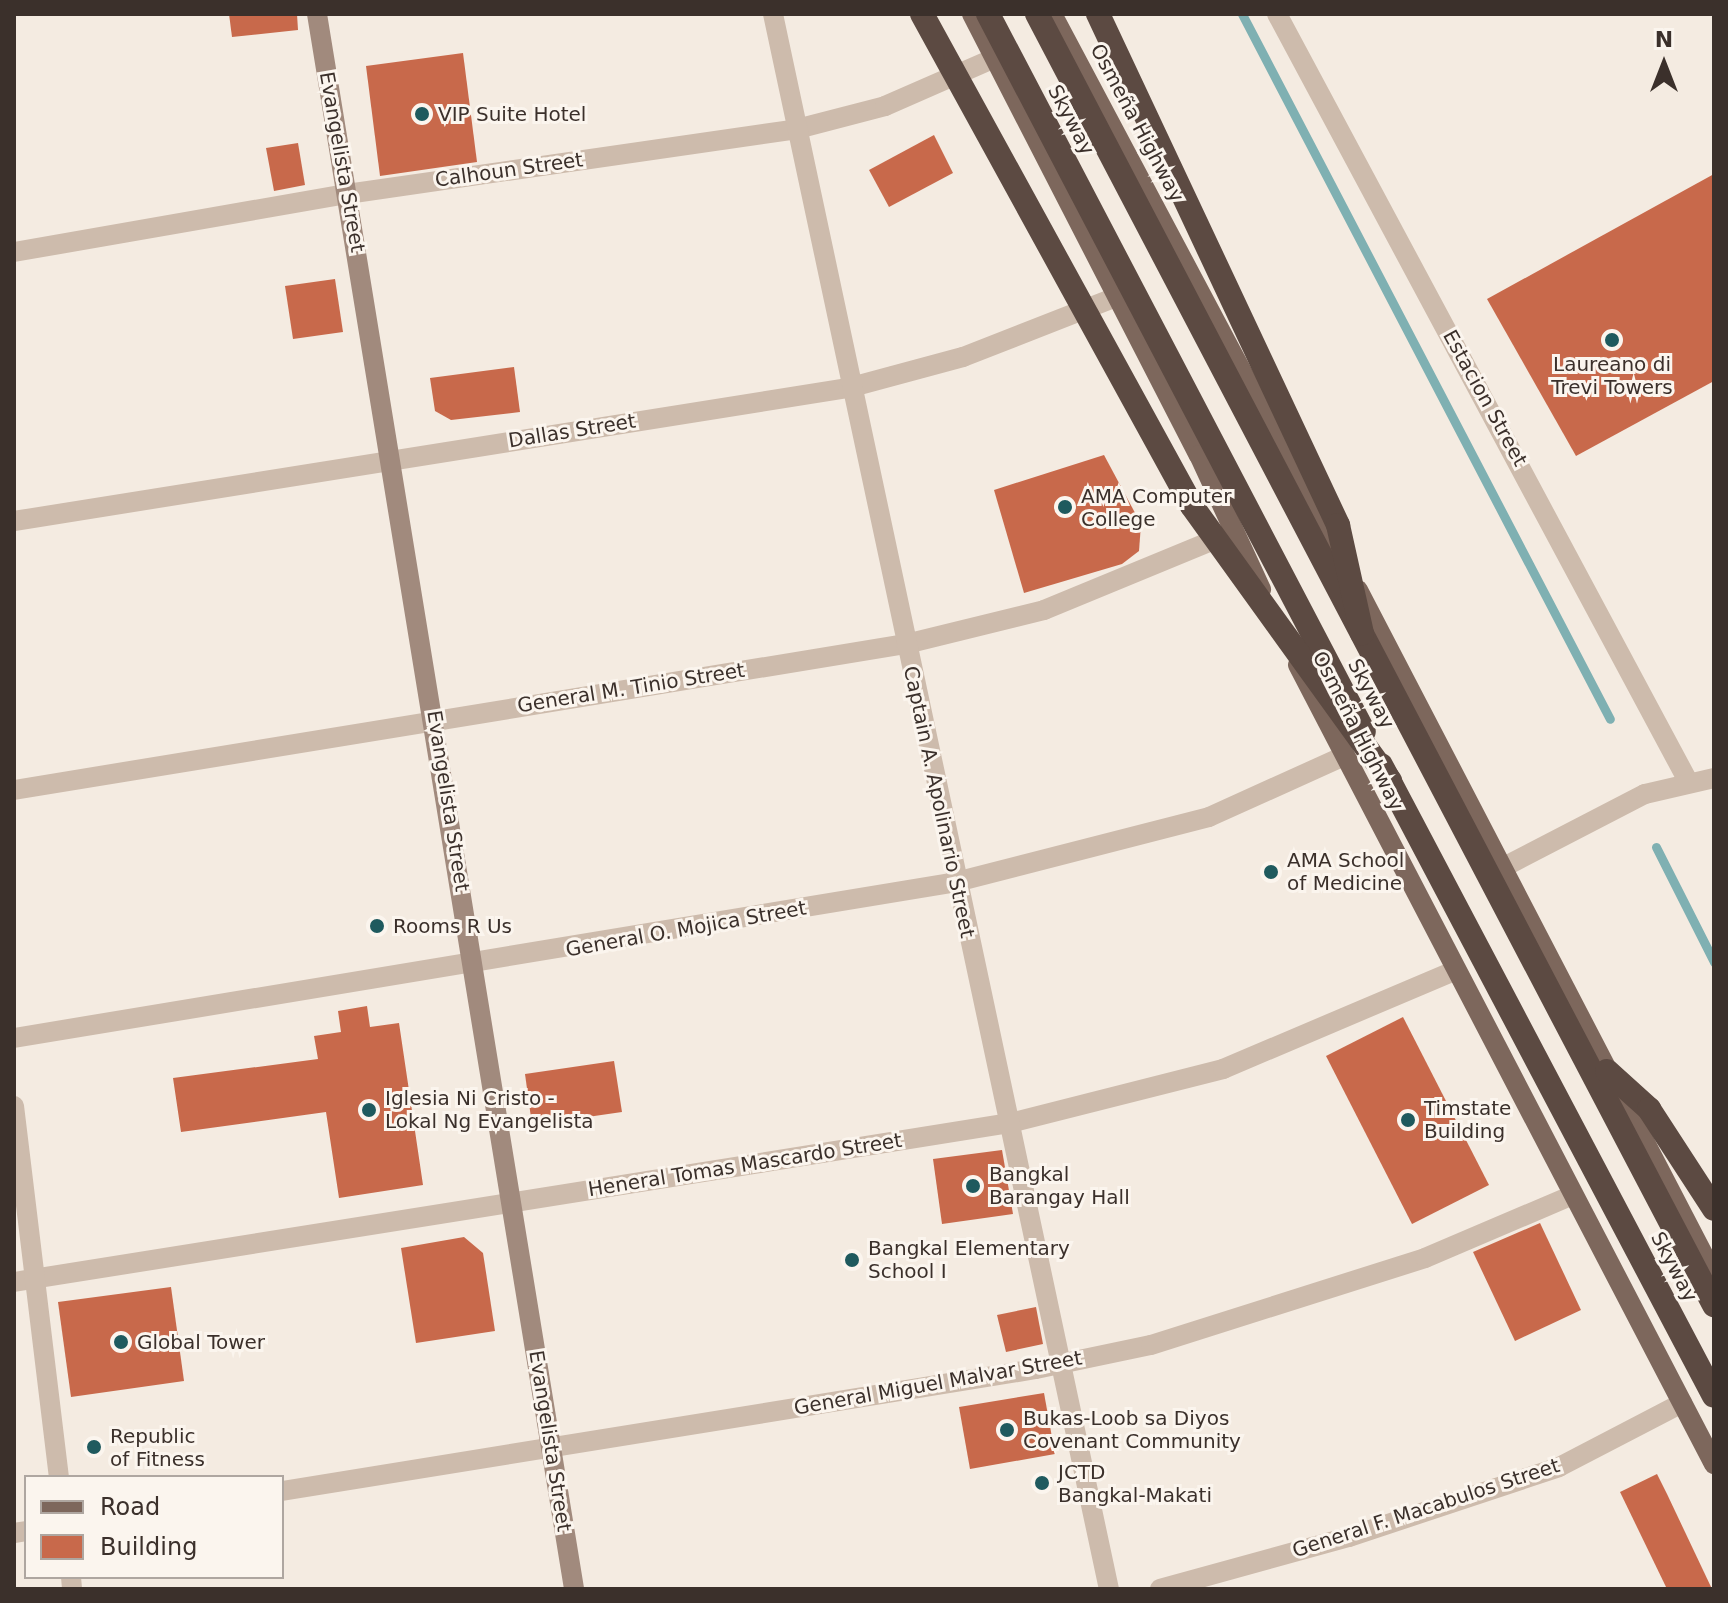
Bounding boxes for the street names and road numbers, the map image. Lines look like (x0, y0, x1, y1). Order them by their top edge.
street label: Osmeña Highway (1085, 40, 1189, 206)
street label: Evangelista Street (314, 70, 370, 254)
street label: Skyway (1043, 81, 1099, 159)
street label: Calhoun Street (433, 148, 585, 192)
street label: Estacion Street (1438, 326, 1532, 470)
street label: Dallas Street (507, 409, 637, 453)
street label: Osmeña Highway (1307, 647, 1409, 815)
street label: Skyway (1343, 655, 1399, 733)
street label: General M. Tinio Street (516, 658, 746, 718)
street label: Captain A. Apolinario Street (898, 664, 980, 940)
street label: Evangelista Street (422, 709, 474, 893)
street label: General O. Mojica Street (564, 896, 808, 962)
street label: Heneral Tomas Mascardo Street (586, 1128, 904, 1202)
street label: Skyway (1646, 1228, 1702, 1306)
street label: General Miguel Malvar Street (792, 1346, 1084, 1420)
street label: Evangelista Street (524, 1349, 576, 1533)
street label: General F. Macabulos Street (1289, 1453, 1563, 1563)

